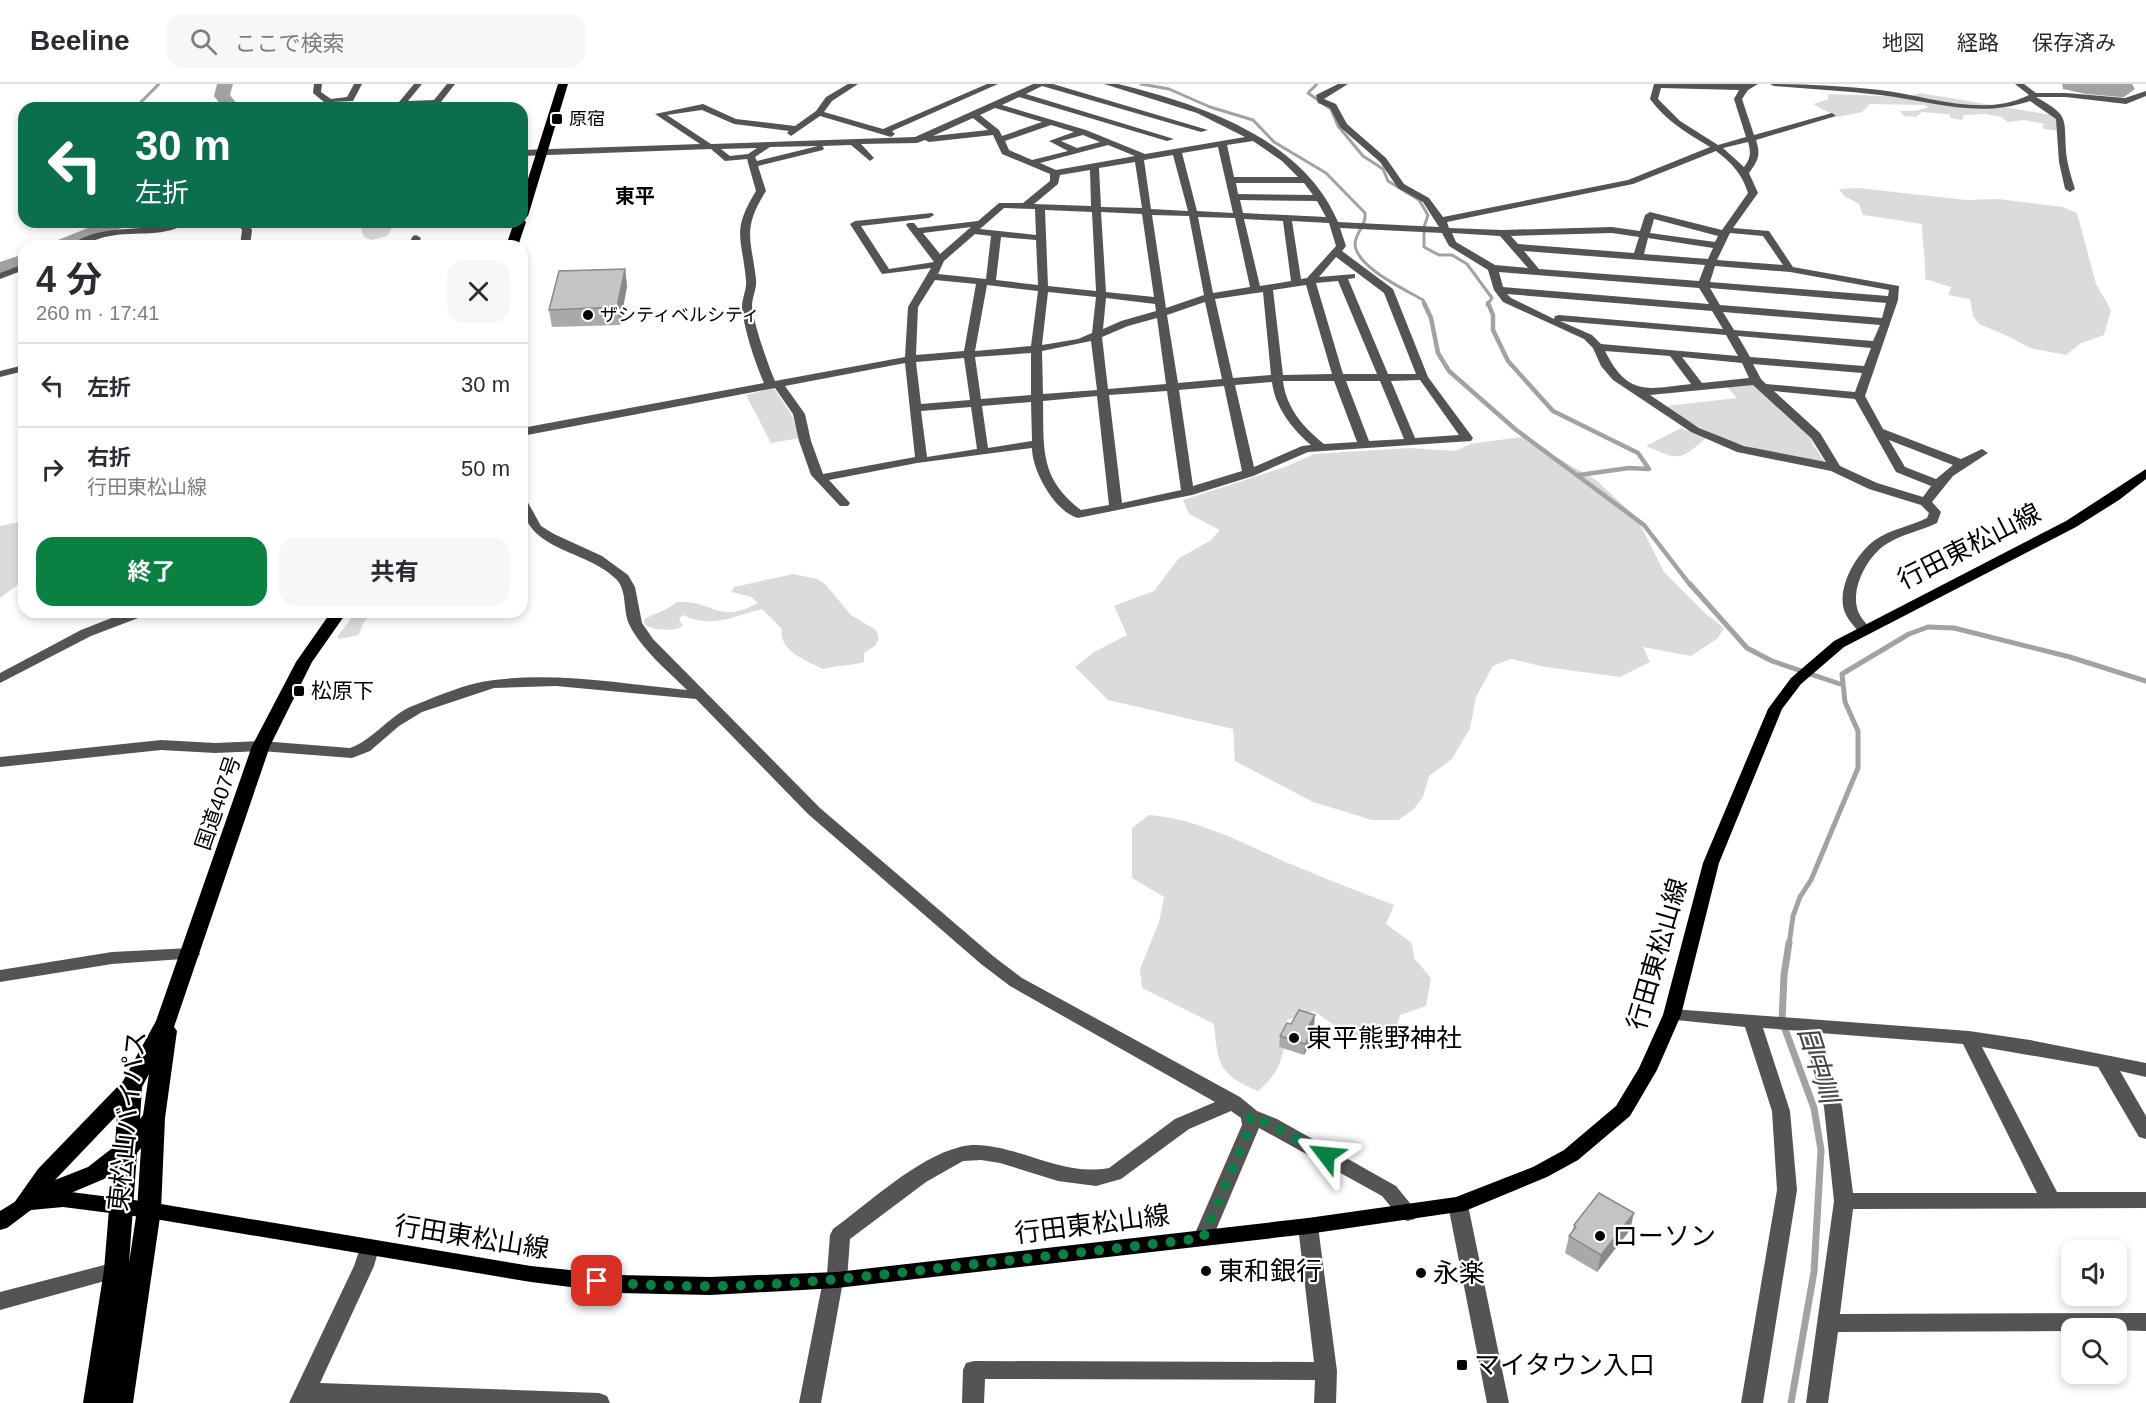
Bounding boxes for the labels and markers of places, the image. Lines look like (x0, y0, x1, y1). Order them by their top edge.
place label: 原宿 (569, 109, 605, 129)
marker: 原宿 (550, 112, 564, 126)
place label: ザシティベルシティ (600, 305, 760, 325)
marker: ザシティベルシティ (581, 308, 595, 322)
place label: 松原下 (311, 679, 374, 702)
marker: 松原下 (292, 684, 306, 698)
place label: 東平熊野神社 (1306, 1023, 1462, 1053)
marker: 東平熊野神社 (1287, 1031, 1301, 1045)
place label: ローソン (1612, 1221, 1716, 1251)
marker: ローソン (1593, 1229, 1607, 1243)
pin (571, 1255, 622, 1306)
place label: 東和銀行 (1218, 1256, 1322, 1286)
place label: 永楽 (1433, 1258, 1485, 1288)
marker: 東和銀行 (1199, 1264, 1213, 1278)
marker: 永楽 (1414, 1266, 1428, 1280)
place label: マイタウン入口 (1474, 1350, 1655, 1380)
marker: マイタウン入口 (1455, 1358, 1469, 1372)

